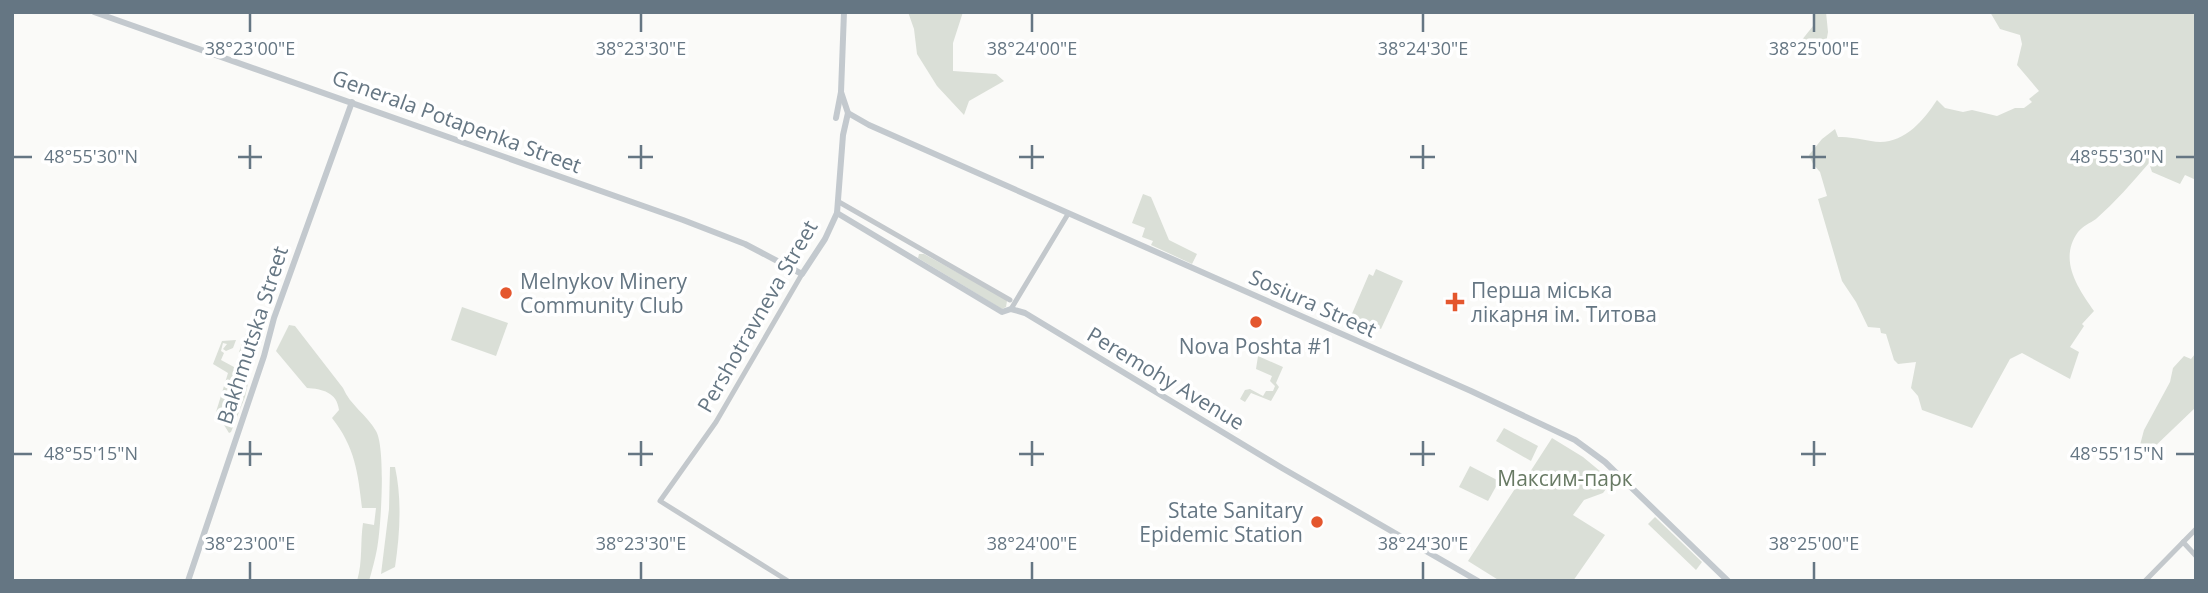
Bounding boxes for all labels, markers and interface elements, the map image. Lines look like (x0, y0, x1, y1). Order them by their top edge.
text: 38°23'00"E (205, 36, 295, 60)
text: 38°23'30"E (596, 36, 686, 60)
text: 38°24'00"E (987, 36, 1077, 60)
text: 38°24'30"E (1378, 36, 1468, 60)
text: 38°25'00"E (1769, 36, 1859, 60)
street label: Generala Potapenka Street (329, 63, 585, 179)
text: 48°55'30"N (44, 144, 138, 168)
text: 48°55'30"N (2070, 144, 2164, 168)
street label: Pershotravneva Street (690, 215, 824, 417)
street label: Bakhmutska Street (210, 242, 294, 428)
street label: Sosiura Street (1245, 262, 1381, 344)
place label: Melnykov Minery Community Club (520, 267, 687, 319)
place label: Перша міська лікарня ім. Титова (1471, 276, 1657, 328)
marker: Melnykov Minery Community Club (498, 285, 514, 301)
marker: Перша міська лікарня ім. Титова (1445, 292, 1465, 312)
marker: Nova Poshta #1 (1248, 314, 1264, 330)
street label: Peremohy Avenue (1082, 320, 1250, 436)
place label: Nova Poshta #1 (1179, 332, 1333, 360)
text: 48°55'15"N (44, 441, 138, 465)
text: 48°55'15"N (2070, 441, 2164, 465)
park label: Максим-парк (1497, 464, 1633, 492)
place label: State Sanitary Epidemic Station (1139, 496, 1303, 548)
marker: State Sanitary Epidemic Station (1309, 514, 1325, 530)
text: 38°23'00"E (205, 531, 295, 555)
text: 38°23'30"E (596, 531, 686, 555)
text: 38°24'00"E (987, 531, 1077, 555)
text: 38°24'30"E (1378, 531, 1468, 555)
text: 38°25'00"E (1769, 531, 1859, 555)

